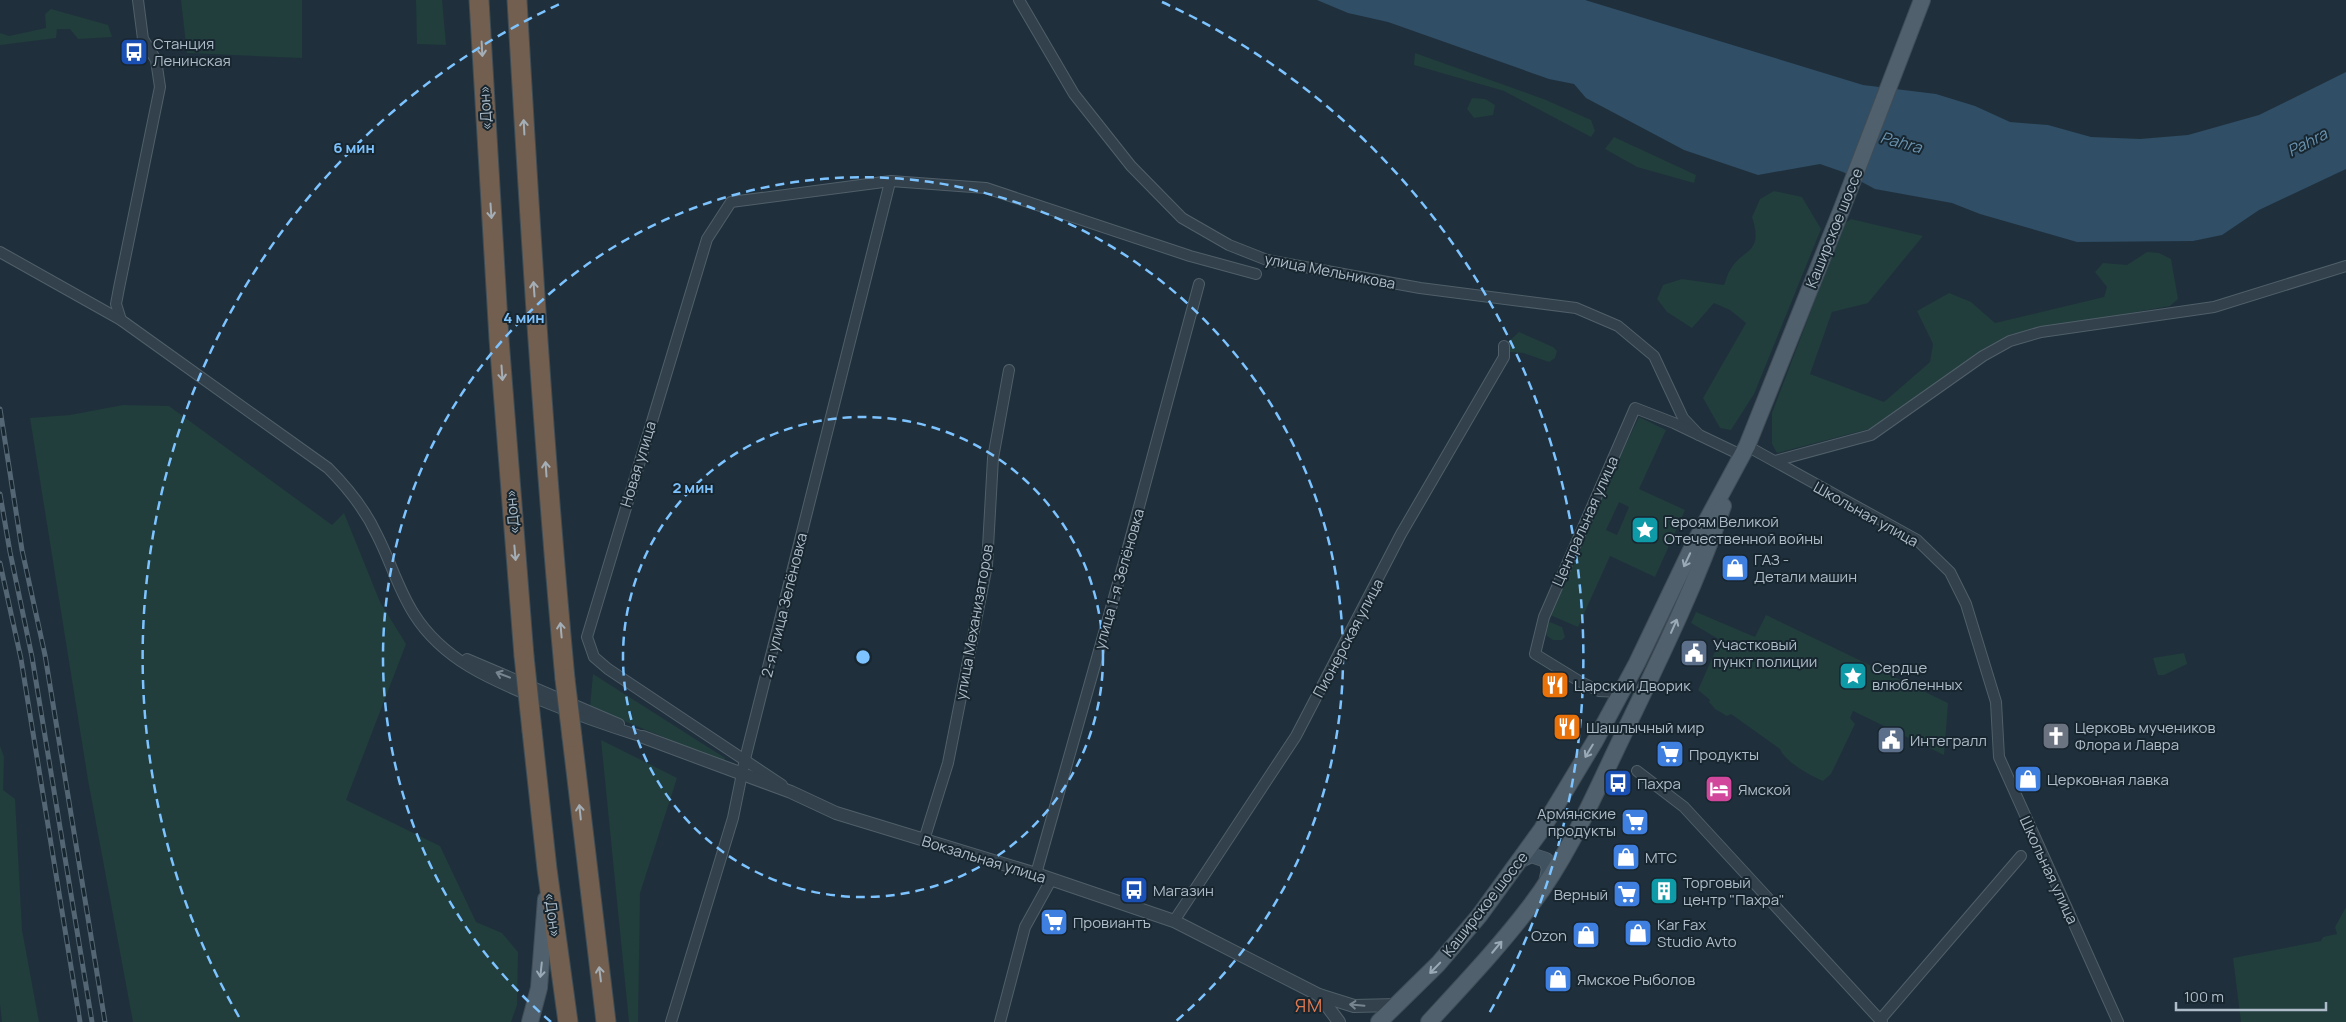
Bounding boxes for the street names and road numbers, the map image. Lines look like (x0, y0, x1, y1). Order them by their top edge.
street label: «Дон» (473, 85, 497, 131)
street label: Каширское шоссе (1800, 165, 1868, 291)
street label: улица Мельникова (1263, 248, 1397, 294)
street label: Новая улица (615, 418, 661, 510)
street label: Центральная улица (1547, 453, 1623, 589)
street label: Школьная улица (1810, 476, 1922, 552)
street label: «Дон» (500, 489, 524, 535)
street label: улица 1-я Зелёновка (1089, 506, 1149, 652)
street label: 2-я улица Зелёновка (756, 531, 812, 679)
street label: улица Механизаторов (950, 542, 998, 702)
street label: Пионерская улица (1308, 575, 1388, 701)
street label: Школьная улица (2015, 813, 2083, 927)
street label: Вокзальная улица (919, 830, 1049, 888)
street label: Каширское шоссе (1437, 847, 1533, 961)
street label: «Дон» (539, 891, 567, 939)

